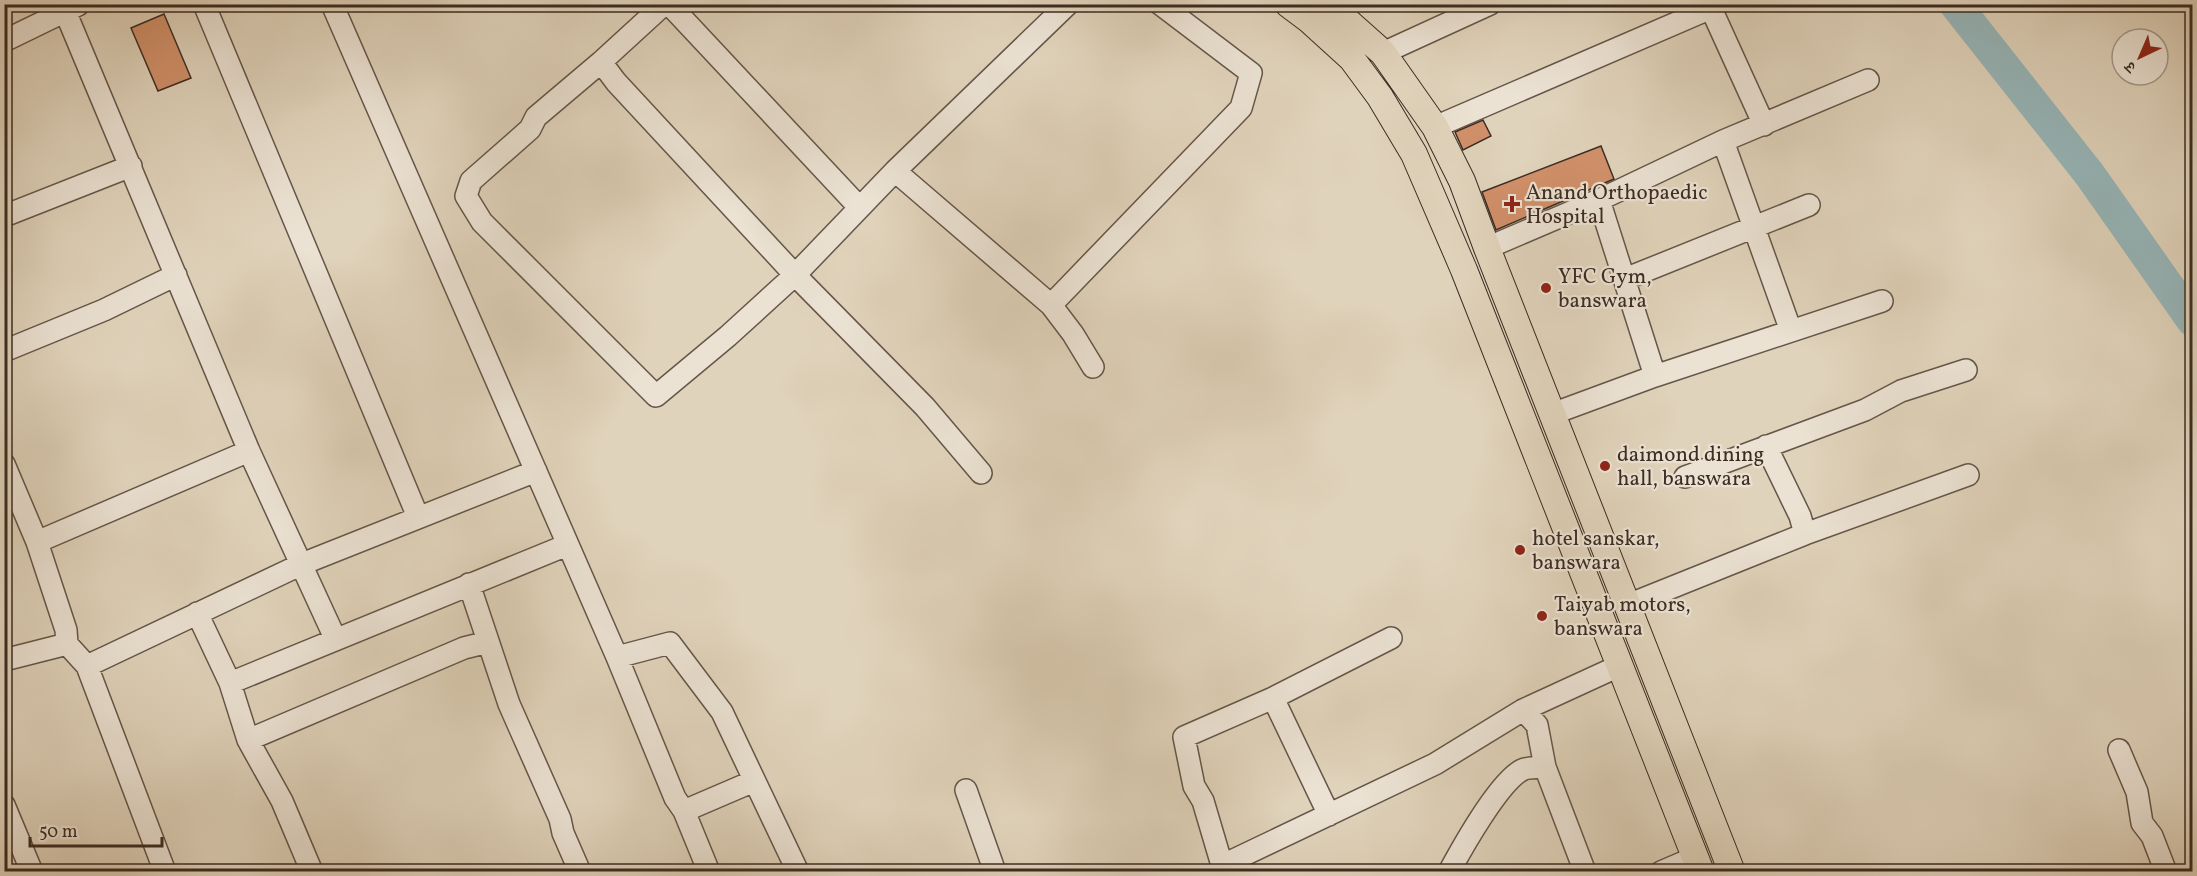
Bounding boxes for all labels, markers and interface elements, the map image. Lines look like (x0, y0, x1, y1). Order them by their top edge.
north arrow (2110, 27, 2170, 87)
text: उ (2119, 54, 2142, 78)
place label: Anand Orthopaedic Hospital (1526, 179, 1708, 232)
marker: Anand Orthopaedic Hospital (1503, 195, 1521, 213)
place label: YFC Gym, banswara (1558, 263, 1652, 316)
marker: YFC Gym, banswara (1539, 281, 1553, 295)
place label: daimond dining hall, banswara (1617, 441, 1764, 494)
marker: daimond dining hall, banswara (1598, 459, 1612, 473)
place label: hotel sanskar, banswara (1532, 525, 1660, 578)
marker: hotel sanskar, banswara (1513, 543, 1527, 557)
place label: Taiyab motors, banswara (1554, 591, 1691, 644)
marker: Taiyab motors, banswara (1535, 609, 1549, 623)
scale bar (30, 810, 162, 848)
text: 50 m (39, 820, 78, 845)

